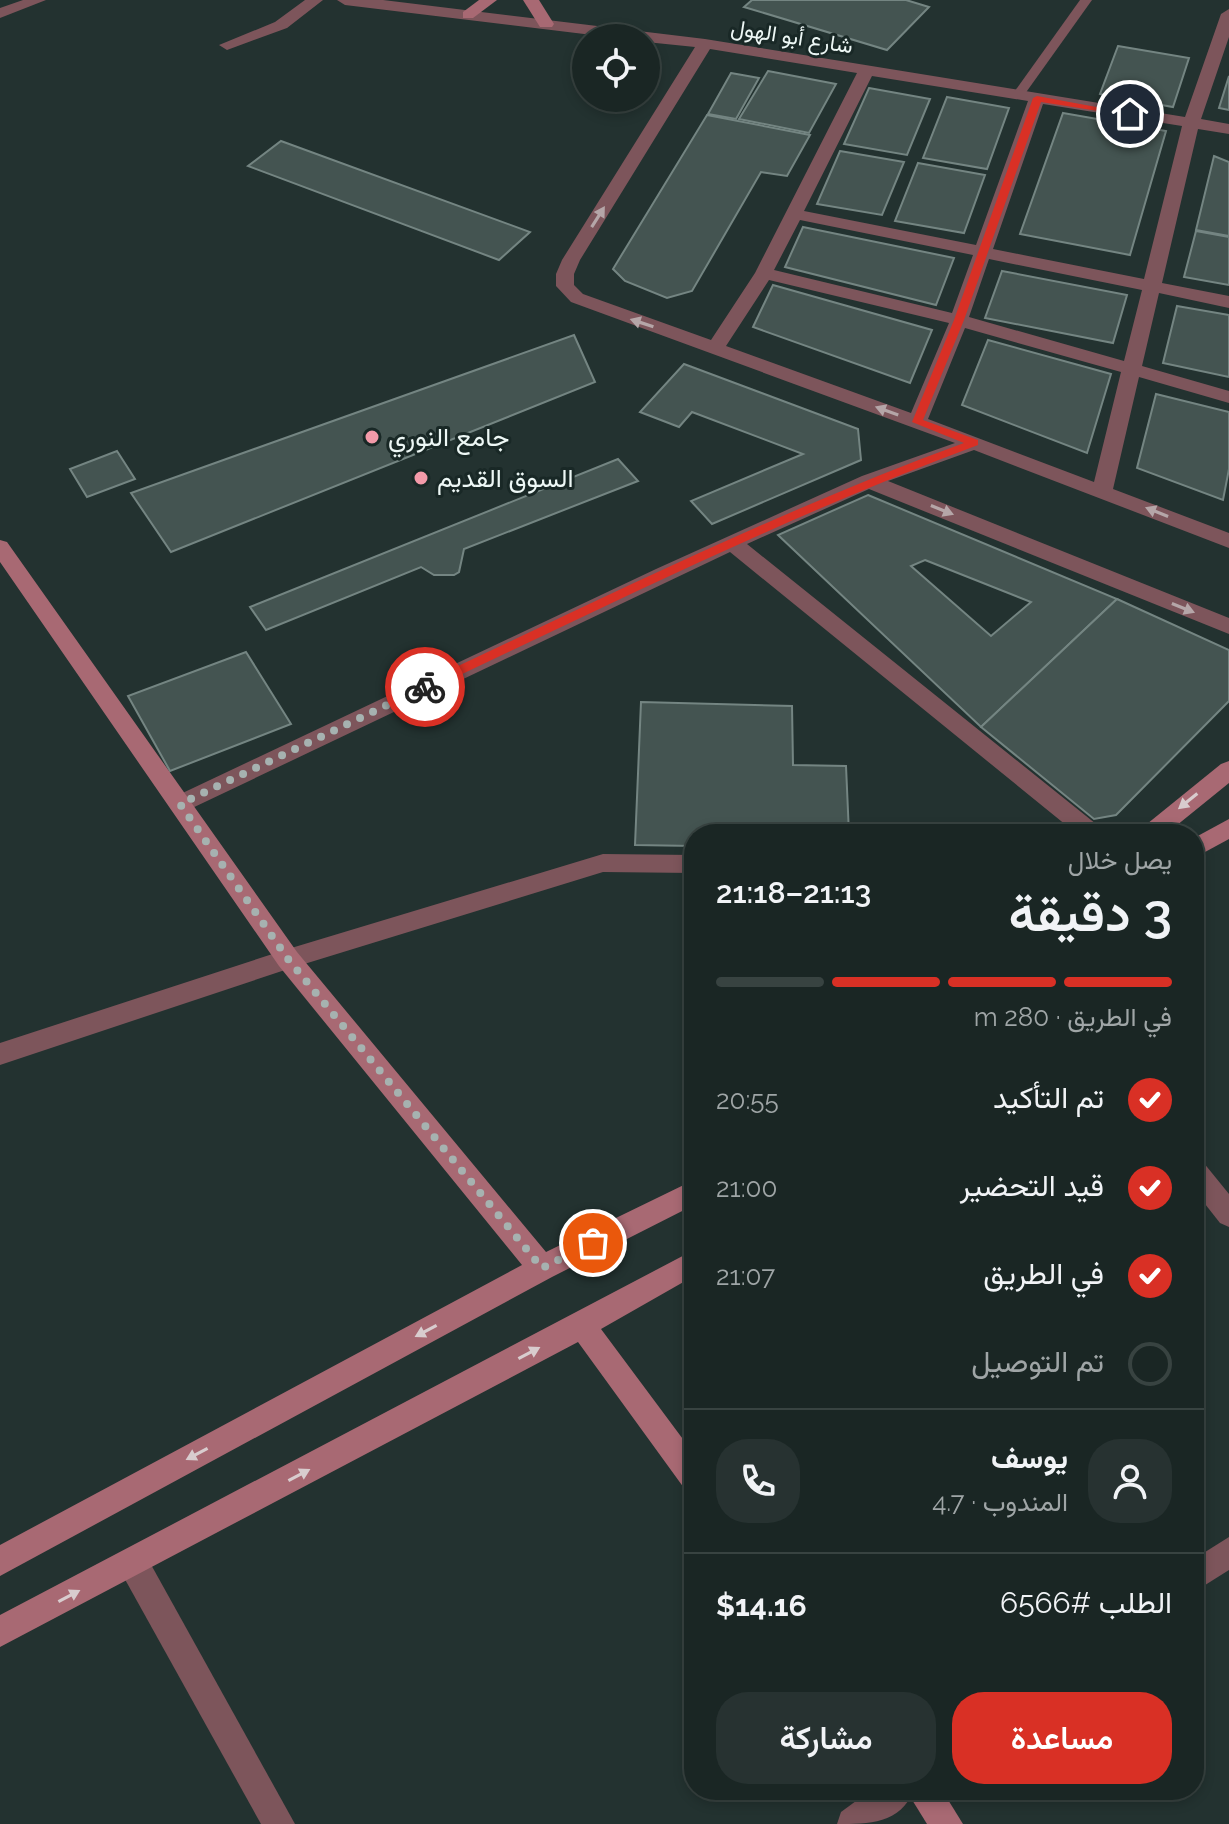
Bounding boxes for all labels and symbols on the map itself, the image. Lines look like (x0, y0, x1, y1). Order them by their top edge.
street label: شارع أبو الهول (729, 14, 855, 60)
pin (1096, 80, 1164, 148)
one-way arrow (591, 206, 605, 228)
one-way arrow (630, 316, 654, 328)
one-way arrow (875, 404, 899, 417)
place label: جامع النوري (388, 422, 509, 458)
marker: جامع النوري (363, 428, 381, 446)
place label: السوق القديم (437, 463, 574, 495)
marker: السوق القديم (412, 469, 430, 487)
one-way arrow (930, 504, 954, 517)
one-way arrow (1145, 506, 1169, 519)
one-way arrow (1171, 601, 1195, 614)
courier (385, 647, 465, 727)
one-way arrow (1179, 792, 1199, 809)
pin (559, 1209, 627, 1277)
one-way arrow (415, 1324, 437, 1338)
one-way arrow (518, 1347, 540, 1361)
one-way arrow (186, 1447, 208, 1461)
one-way arrow (288, 1468, 310, 1482)
one-way arrow (58, 1590, 81, 1603)

